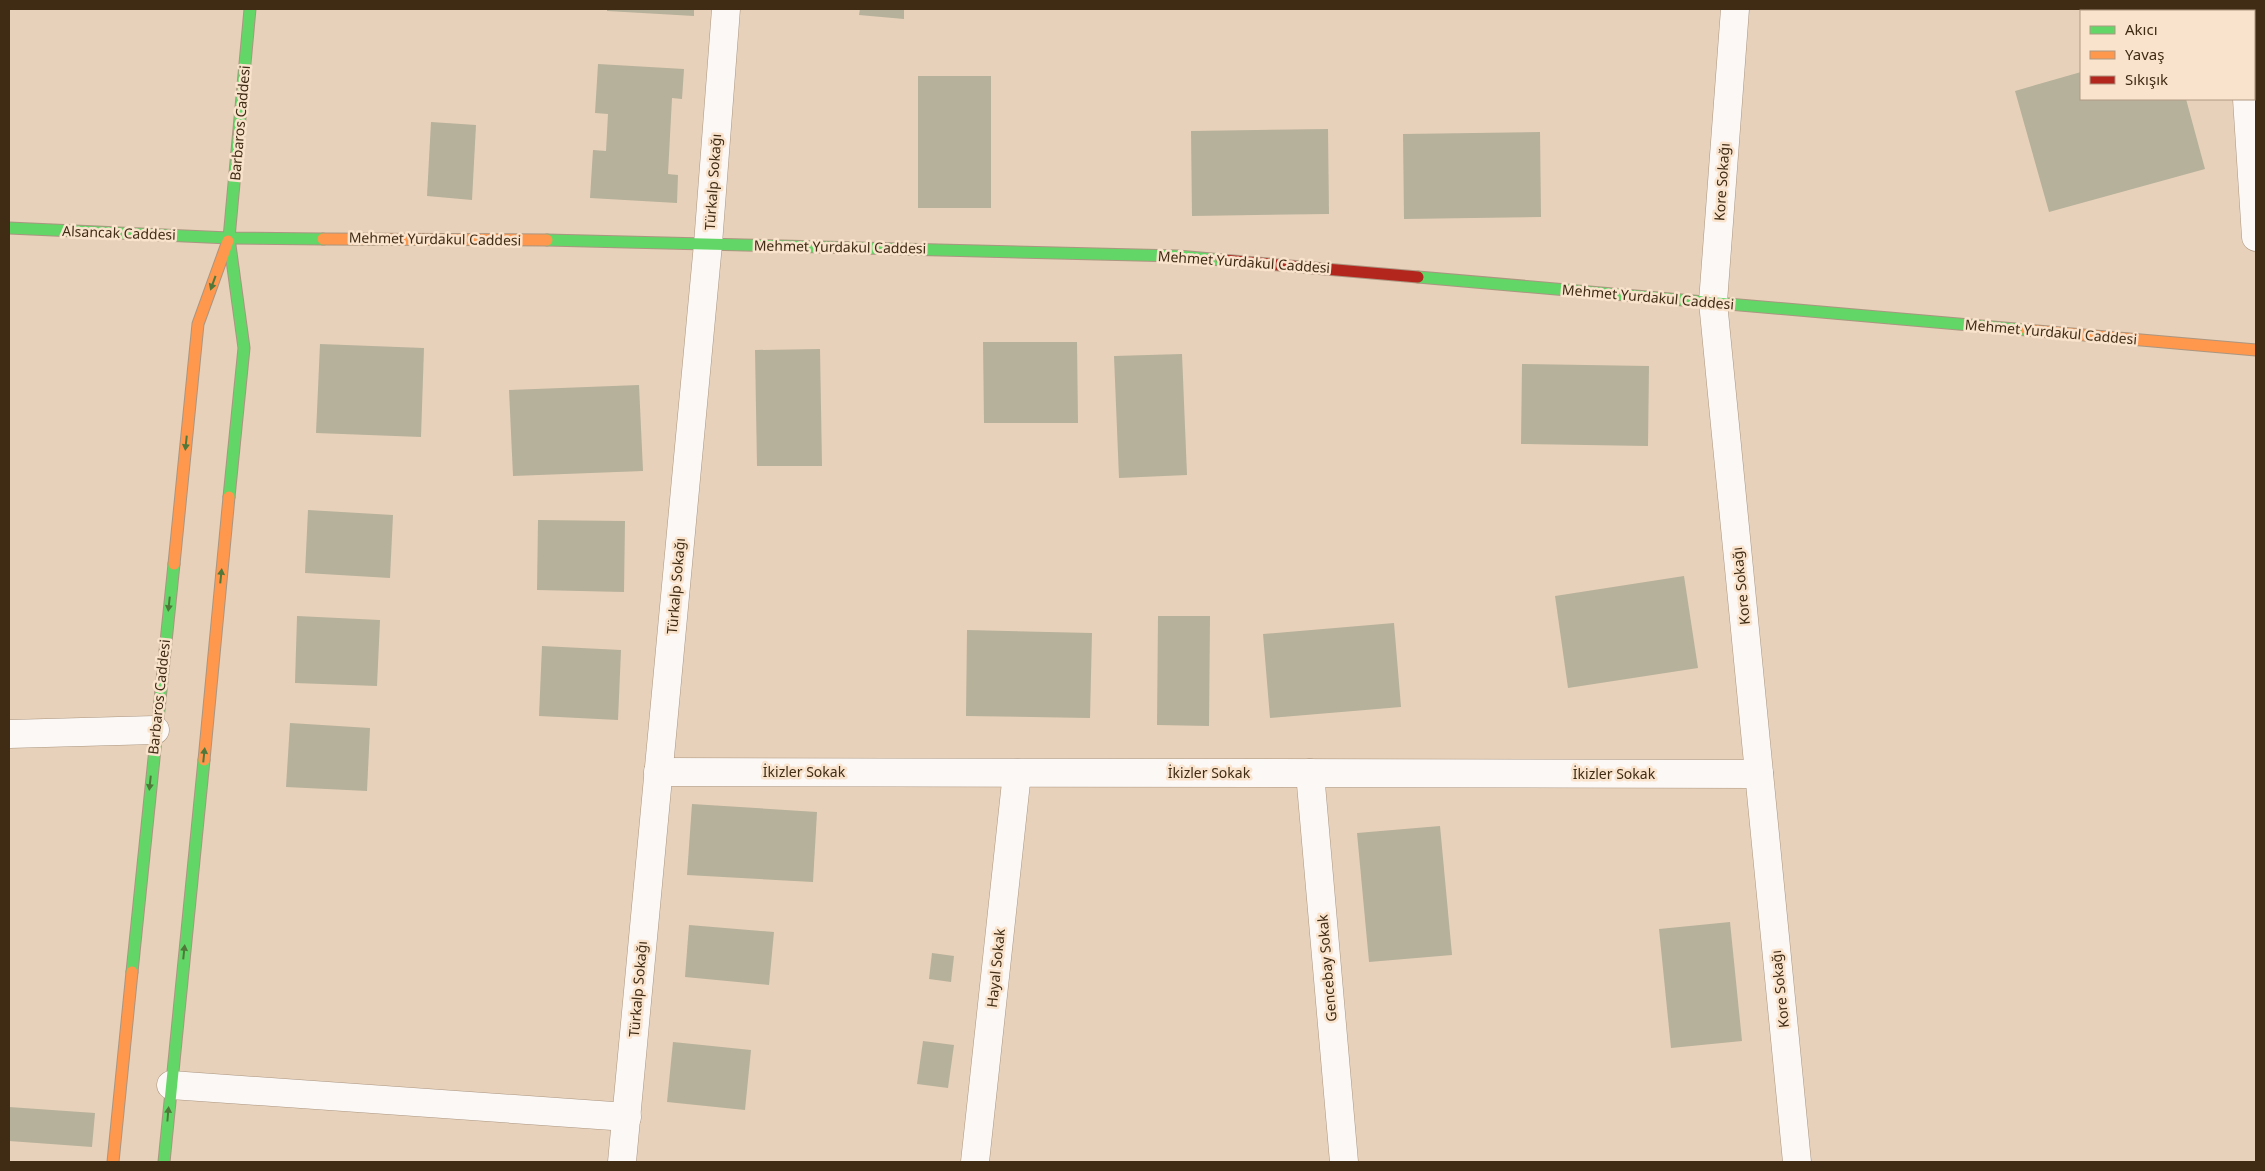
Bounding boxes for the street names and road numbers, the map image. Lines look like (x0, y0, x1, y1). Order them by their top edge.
street label: Barbaros Caddesi (225, 65, 254, 181)
street label: Türkalp Sokağı (700, 133, 725, 231)
street label: Kore Sokağı (1709, 142, 1734, 221)
street label: Alsancak Caddesi (62, 221, 176, 244)
street label: Mehmet Yurdakul Caddesi (349, 227, 521, 250)
street label: Mehmet Yurdakul Caddesi (754, 235, 926, 258)
street label: Mehmet Yurdakul Caddesi (1157, 246, 1331, 277)
street label: Mehmet Yurdakul Caddesi (1561, 280, 1735, 313)
street label: Mehmet Yurdakul Caddesi (1964, 315, 2138, 348)
street label: Türkalp Sokağı (662, 537, 689, 635)
street label: Kore Sokağı (1727, 546, 1754, 626)
street label: Barbaros Caddesi (143, 638, 174, 755)
street label: İkizler Sokak (763, 762, 846, 781)
street label: İkizler Sokak (1168, 763, 1251, 782)
street label: İkizler Sokak (1573, 764, 1656, 783)
street label: Gencebay Sokak (1312, 913, 1341, 1022)
street label: Hayal Sokak (982, 927, 1009, 1008)
street label: Türkalp Sokağı (624, 940, 651, 1038)
street label: Kore Sokağı (1766, 949, 1793, 1029)

